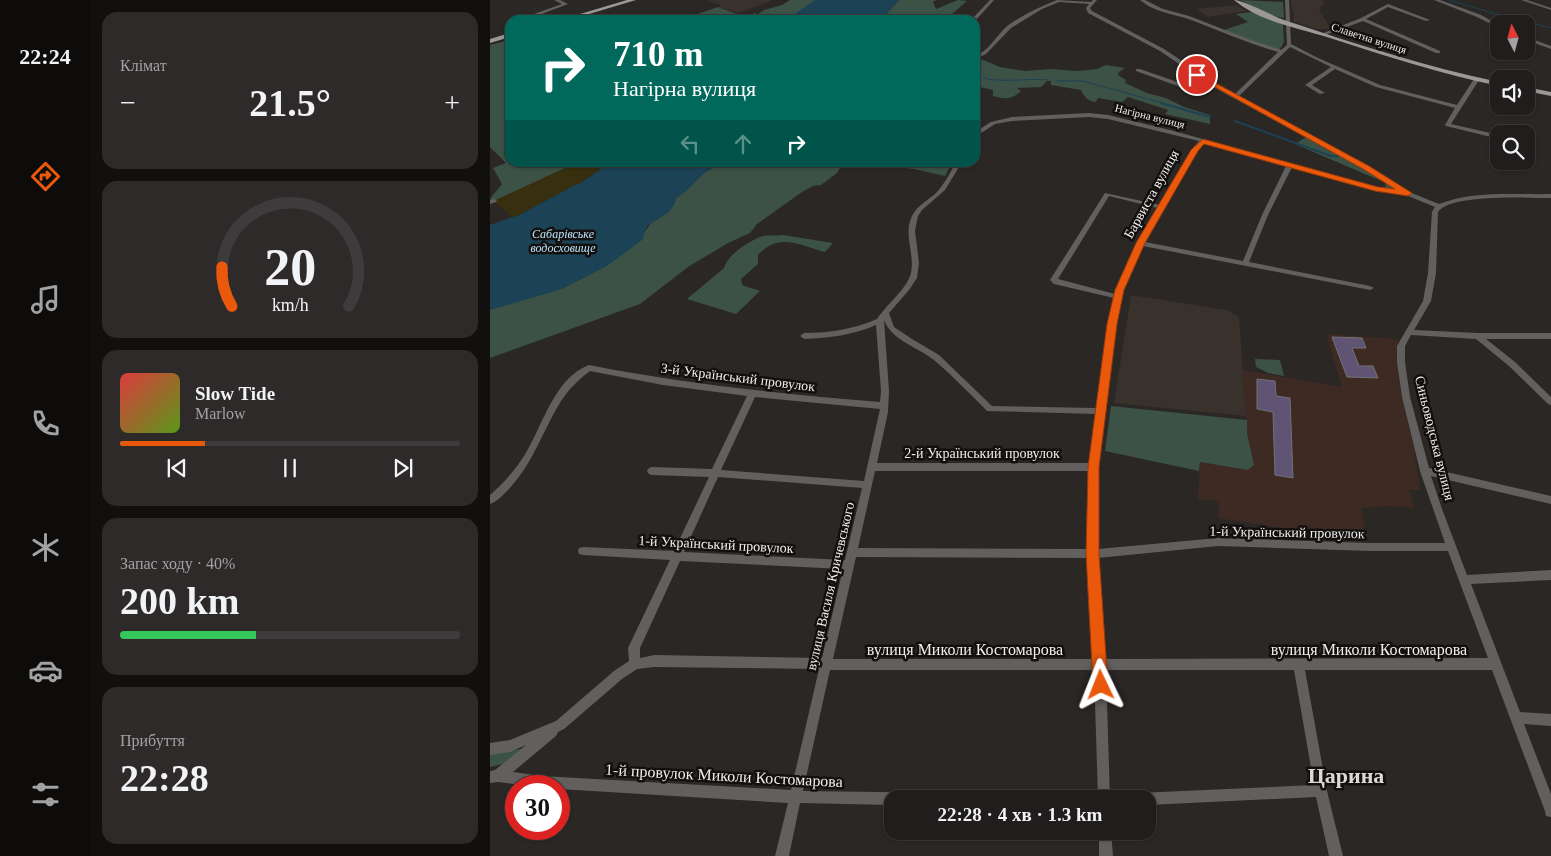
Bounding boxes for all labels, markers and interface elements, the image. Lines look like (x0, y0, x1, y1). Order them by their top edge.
north arrow (1490, 15, 1535, 60)
map controls (1490, 15, 1535, 170)
street label: Славетна вулиця (1330, 20, 1408, 56)
icon: right (530, 35, 595, 100)
text: 710 m (613, 35, 703, 74)
text: 22:24 (19, 44, 71, 69)
pin (1176, 54, 1218, 96)
text: Клімат (120, 57, 167, 74)
icon: arrive (1183, 61, 1211, 89)
button: sound (1490, 70, 1535, 115)
text: Нагірна вулиця (613, 76, 756, 101)
text: 21.5° (249, 82, 331, 124)
text: − (120, 87, 136, 118)
text: + (444, 87, 460, 118)
street label: Нагірна вулиця (1114, 102, 1186, 130)
button: search (1490, 125, 1535, 170)
icon: left (676, 130, 704, 158)
icon: ahead (729, 130, 757, 158)
icon: right (782, 130, 810, 158)
street label: Барвиста вулиця (1121, 147, 1182, 241)
icon: directions (28, 159, 63, 194)
water label: Сабарівське водосховище (530, 227, 596, 255)
text: 20 (264, 239, 316, 296)
icon: music (28, 282, 63, 317)
text: km/h (272, 295, 308, 315)
street label: 3-й Український провулок (660, 361, 816, 394)
street label: Синьоводська вулиця (1412, 374, 1457, 502)
text: Slow Tide (195, 383, 275, 404)
text: Marlow (195, 405, 246, 422)
icon: phone (28, 406, 63, 441)
street label: 2-й Український провулок (904, 446, 1060, 461)
icon: previous (163, 454, 191, 482)
icon: pause (276, 454, 304, 482)
icon: next (389, 454, 417, 482)
street label: вулиця Василя Кричевського (804, 500, 857, 672)
street label: 1-й Український провулок (1209, 524, 1365, 541)
icon: climate (28, 530, 63, 565)
street label: 1-й Український провулок (638, 533, 794, 556)
text: Запас ходу · 40% (120, 555, 235, 572)
text: 200 km (120, 580, 239, 622)
street label: вулиця Миколи Костомарова (867, 641, 1063, 659)
street label: вулиця Миколи Костомарова (1271, 641, 1467, 659)
icon: car (28, 653, 63, 688)
position arrow (1074, 658, 1126, 710)
text: Прибуття (120, 732, 185, 749)
text: 22:28 (120, 757, 209, 799)
street label: 1-й провулок Миколи Костомарова (605, 761, 843, 791)
district label: Царина (1308, 763, 1384, 788)
speed limit sign: 30 (505, 775, 570, 840)
icon: filters (28, 777, 63, 812)
text: 22:28 · 4 хв · 1.3 km (938, 804, 1102, 825)

